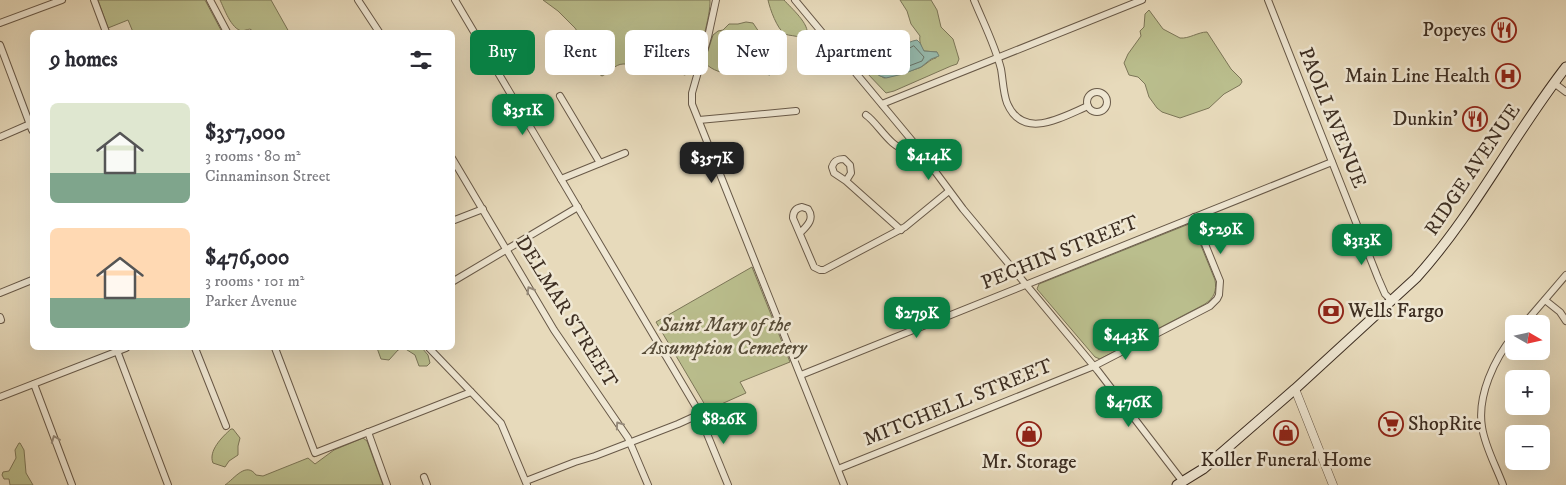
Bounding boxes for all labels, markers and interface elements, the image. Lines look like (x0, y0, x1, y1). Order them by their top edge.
restaurant icon: Popeyes (1491, 17, 1517, 43)
place label: Popeyes (1422, 18, 1486, 43)
chip: Buy (470, 30, 535, 75)
chip: Rent (545, 30, 615, 75)
chip: Filters (625, 30, 708, 75)
chip: New (718, 30, 787, 75)
chip: Apartment (797, 30, 910, 75)
street label: PAOLI AVENUE (1292, 44, 1372, 192)
icon: filters (407, 46, 435, 74)
text: 9 homes (50, 47, 118, 73)
hospital icon: Main Line Health (1495, 63, 1521, 89)
place label: Main Line Health (1345, 64, 1490, 89)
pin: $351K (488, 94, 558, 136)
street label: RIDGE AVENUE (1420, 99, 1526, 241)
text: $351K (503, 100, 543, 120)
restaurant icon: Dunkin' (1462, 106, 1488, 132)
place label: Dunkin' (1393, 107, 1458, 132)
text: $357,000 (205, 120, 285, 146)
icon: home (90, 123, 150, 183)
pin: $414K (894, 138, 964, 181)
pin: $357K (677, 142, 747, 184)
text: $414K (907, 145, 951, 165)
text: 3 rooms · 80 m² (205, 146, 301, 166)
text: $357K (691, 148, 733, 168)
text: Cinnaminson Street (205, 166, 330, 186)
street label: PECHIN STREET (978, 210, 1142, 296)
pin: $529K (1186, 212, 1256, 255)
text: $529K (1199, 219, 1243, 239)
pin: $313K (1327, 224, 1397, 266)
text: $313K (1343, 230, 1381, 250)
street label: DELMAR STREET (509, 231, 623, 393)
text: $476,000 (205, 245, 289, 271)
icon: home (90, 248, 150, 308)
text: 3 rooms · 101 m² (205, 271, 304, 291)
one-way arrow (527, 286, 537, 295)
text: Parker Avenue (205, 291, 297, 311)
pin: $279K (882, 296, 952, 339)
bank icon: Wells Fargo (1318, 298, 1344, 324)
place label: Wells Fargo (1347, 299, 1444, 324)
text: $279K (895, 303, 939, 323)
park label: Saint Mary of the Assumption Cemetery (641, 313, 808, 361)
north arrow (1505, 315, 1550, 360)
map controls (1505, 315, 1550, 470)
pin: $443K (1091, 318, 1161, 361)
text: $443K (1104, 325, 1148, 345)
street label: MITCHELL STREET (860, 354, 1056, 452)
button: + (1505, 370, 1550, 415)
pin: $476K (1094, 386, 1164, 428)
text: $476K (1106, 392, 1152, 412)
pin: $826K (689, 402, 759, 445)
text: $826K (702, 409, 746, 429)
supermarket icon: ShopRite (1378, 411, 1404, 437)
place label: ShopRite (1408, 412, 1482, 437)
shop icon: Koller Funeral Home (1273, 420, 1299, 446)
shop icon: Mr. Storage (1016, 421, 1042, 447)
one-way arrow (616, 422, 625, 431)
button: − (1505, 425, 1550, 470)
one-way arrow (51, 436, 61, 444)
place label: Koller Funeral Home (1200, 448, 1372, 473)
place label: Mr. Storage (982, 450, 1076, 475)

